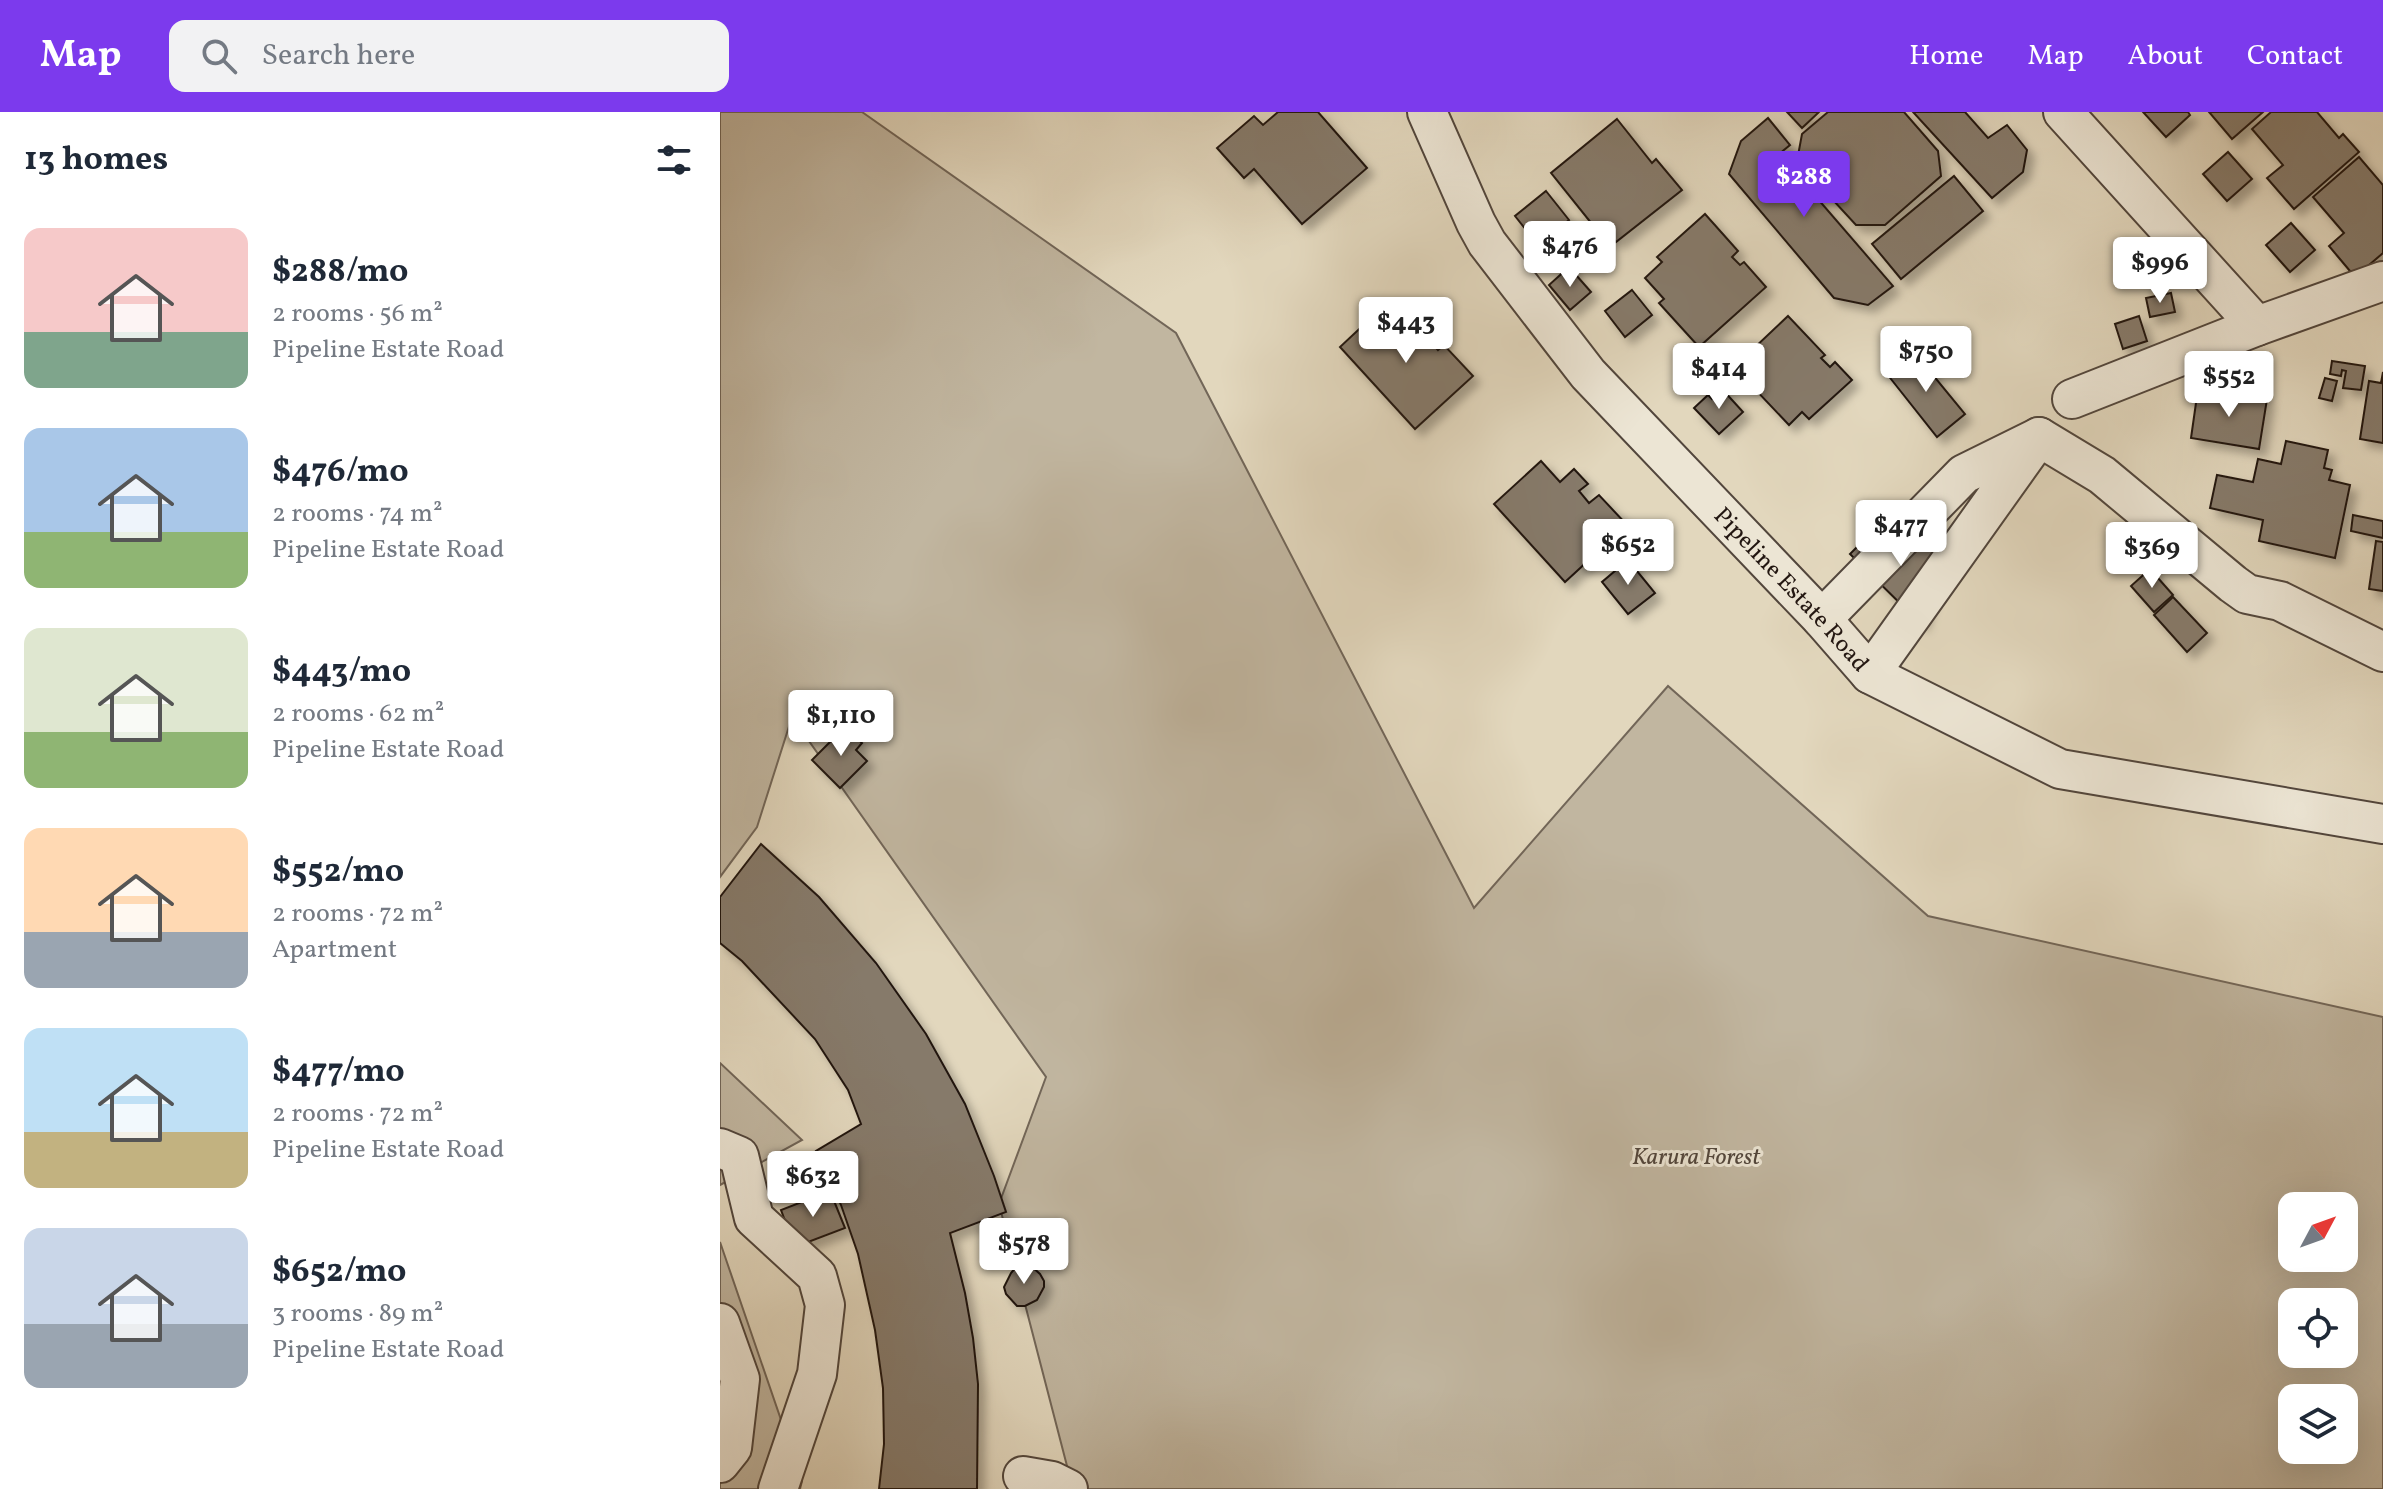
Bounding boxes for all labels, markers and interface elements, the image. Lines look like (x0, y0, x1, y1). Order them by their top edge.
search box (169, 20, 729, 92)
text: Map (40, 30, 121, 83)
icon: search (197, 34, 241, 78)
text: Search here (261, 35, 415, 77)
text: Home (1909, 37, 1983, 76)
text: Map (2027, 37, 2083, 76)
text: About (2127, 37, 2203, 76)
text: Contact (2247, 37, 2343, 76)
text: 13 homes (24, 137, 168, 184)
icon: filters (652, 138, 696, 182)
pin: $288 (1757, 151, 1851, 219)
text: $288 (1776, 159, 1832, 195)
pin: $476 (1523, 221, 1617, 289)
text: $476 (1542, 229, 1598, 265)
pin: $996 (2113, 237, 2207, 305)
text: $996 (2131, 245, 2189, 281)
text: $288/mo (272, 249, 409, 296)
icon: home (88, 260, 184, 356)
text: 2 rooms · 56 m² (272, 296, 443, 332)
pin: $443 (1359, 297, 1453, 365)
text: $443 (1377, 305, 1435, 341)
pin: $750 (1879, 326, 1973, 394)
text: Pipeline Estate Road (272, 332, 504, 368)
text: $750 (1898, 334, 1954, 370)
pin: $414 (1672, 343, 1766, 411)
text: $414 (1691, 351, 1747, 387)
pin: $552 (2182, 351, 2276, 419)
text: $552 (2202, 359, 2256, 395)
text: $476/mo (272, 449, 409, 496)
icon: home (88, 460, 184, 556)
text: 2 rooms · 74 m² (272, 496, 443, 532)
street label: Pipeline Estate Road (1705, 500, 1876, 680)
pin: $477 (1854, 500, 1948, 568)
text: $477 (1874, 508, 1928, 544)
pin: $652 (1581, 519, 1675, 587)
pin: $369 (2105, 522, 2199, 590)
text: $652 (1601, 527, 1655, 563)
text: $369 (2124, 530, 2180, 566)
text: Pipeline Estate Road (272, 532, 504, 568)
text: $443/mo (272, 649, 411, 696)
icon: home (88, 660, 184, 756)
pin: $1,110 (776, 690, 906, 758)
text: 2 rooms · 62 m² (272, 696, 444, 732)
text: $1,110 (806, 698, 876, 734)
text: Pipeline Estate Road (272, 732, 504, 768)
text: $552/mo (272, 849, 404, 896)
icon: home (88, 860, 184, 956)
text: 2 rooms · 72 m² (272, 896, 443, 932)
text: Apartment (272, 932, 397, 968)
text: $477/mo (272, 1049, 405, 1096)
icon: home (88, 1060, 184, 1156)
text: 2 rooms · 72 m² (272, 1096, 443, 1132)
text: Pipeline Estate Road (272, 1132, 504, 1168)
park label: Karura Forest (1632, 1141, 1761, 1175)
pin: $632 (766, 1151, 860, 1219)
text: $632 (785, 1159, 841, 1195)
north arrow (2278, 1192, 2358, 1272)
map controls (2278, 1192, 2358, 1464)
pin: $578 (977, 1218, 1071, 1286)
text: $578 (997, 1226, 1051, 1262)
text: $652/mo (272, 1249, 406, 1296)
icon: home (88, 1260, 184, 1356)
button: locate (2278, 1288, 2358, 1368)
text: 3 rooms · 89 m² (272, 1296, 443, 1332)
text: Pipeline Estate Road (272, 1332, 504, 1368)
button: layers (2278, 1384, 2358, 1464)

